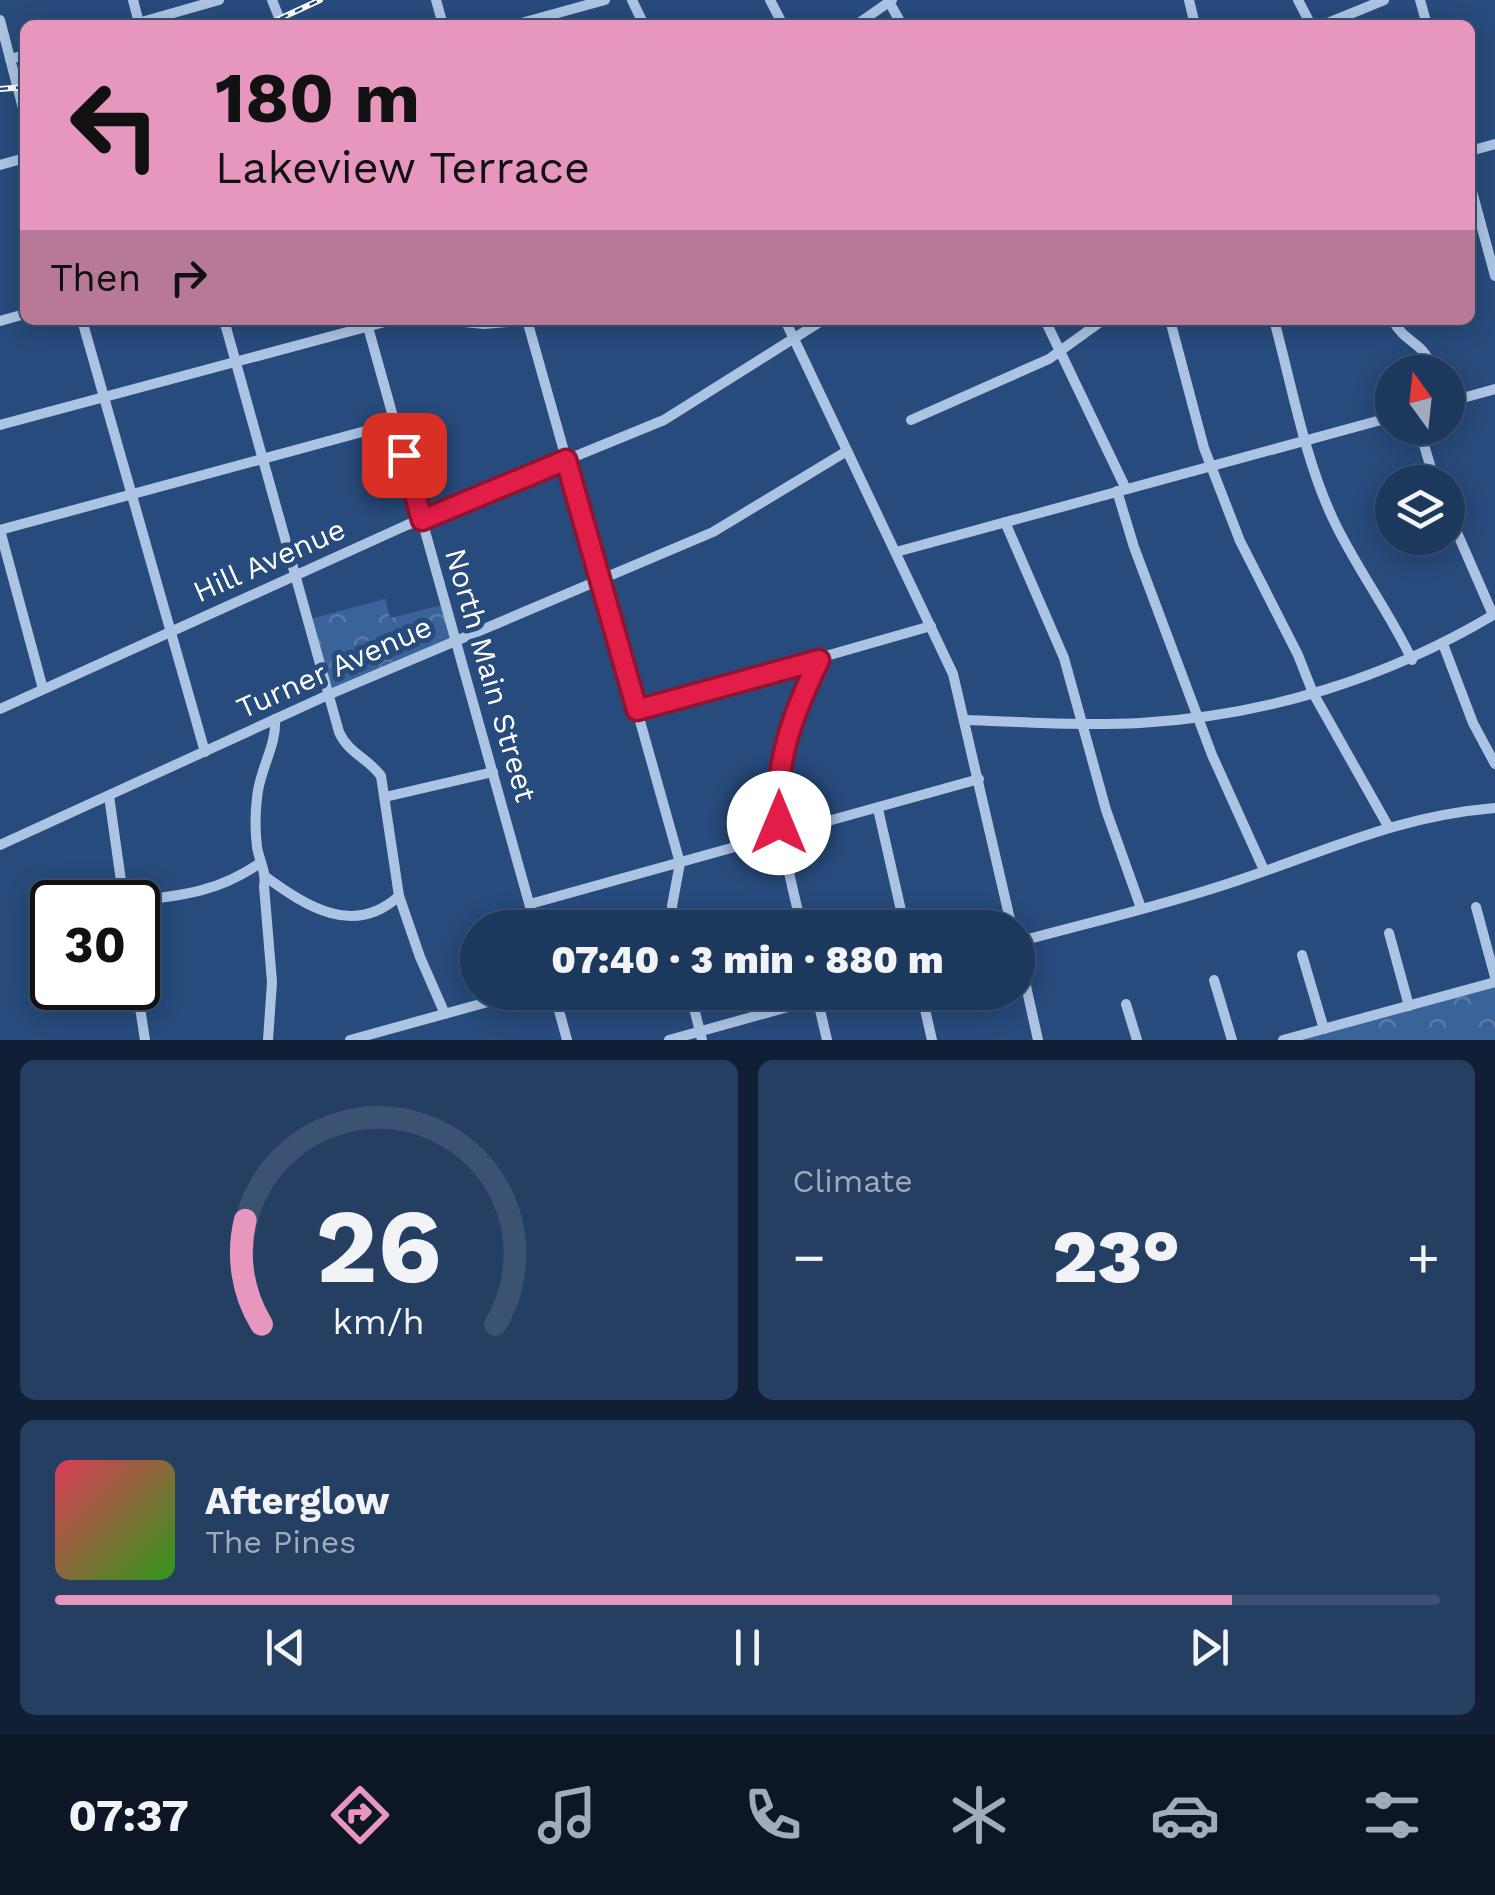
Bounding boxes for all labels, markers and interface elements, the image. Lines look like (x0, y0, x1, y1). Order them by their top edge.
text: 180 m (215, 57, 420, 139)
icon: left (50, 60, 180, 190)
text: Lakeview Terrace (215, 141, 590, 194)
icon: right (161, 250, 216, 305)
text: Then (50, 256, 141, 300)
north arrow (1375, 355, 1465, 445)
map controls (1375, 355, 1465, 555)
pin (362, 413, 447, 498)
icon: arrive (377, 428, 432, 483)
button: layers (1375, 465, 1465, 555)
street label: Hill Avenue (188, 511, 350, 609)
street label: North Main Street (438, 544, 544, 806)
street label: Turner Avenue (231, 608, 437, 726)
position arrow (727, 771, 831, 875)
speed limit sign: 30 (30, 880, 160, 1010)
text: 07:40 · 3 min · 880 m (551, 938, 944, 982)
text: Climate (793, 1162, 913, 1200)
text: 26 (316, 1185, 442, 1307)
text: 23° (1052, 1212, 1180, 1300)
text: − (793, 1225, 826, 1289)
text: + (1407, 1225, 1440, 1289)
text: km/h (333, 1301, 425, 1343)
text: Afterglow (205, 1479, 390, 1523)
text: The Pines (205, 1523, 356, 1561)
icon: previous (258, 1620, 313, 1675)
icon: pause (720, 1620, 775, 1675)
icon: next (1182, 1620, 1237, 1675)
icon: directions (325, 1780, 395, 1850)
icon: music (532, 1780, 602, 1850)
icon: phone (738, 1780, 808, 1850)
icon: climate (944, 1780, 1014, 1850)
icon: car (1150, 1780, 1220, 1850)
icon: filters (1357, 1780, 1427, 1850)
text: 07:37 (68, 1789, 189, 1842)

